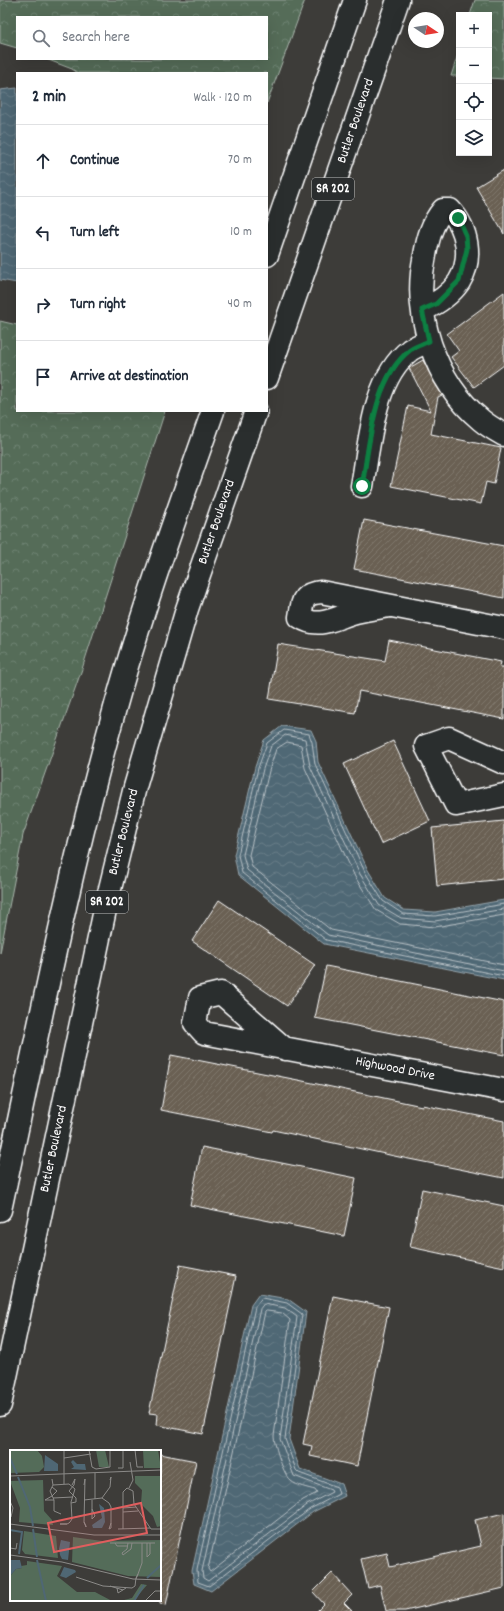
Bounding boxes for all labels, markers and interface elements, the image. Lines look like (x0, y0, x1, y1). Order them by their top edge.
north arrow (408, 12, 444, 48)
map controls (456, 12, 492, 156)
button: + (456, 12, 492, 48)
search box (16, 16, 268, 60)
icon: search (30, 27, 52, 49)
text: Search here (62, 27, 130, 49)
button: − (456, 48, 492, 84)
street label: Butler Boulevard (332, 76, 380, 166)
button: locate (456, 84, 492, 120)
text: 2 min (32, 86, 66, 110)
text: Walk · 120 m (194, 89, 252, 108)
button: layers (456, 120, 492, 156)
icon: ahead (32, 150, 54, 172)
text: Continue (70, 150, 119, 172)
text: 70 m (228, 151, 252, 170)
road number: SR 202 (312, 178, 354, 200)
route end (449, 209, 467, 227)
icon: left (32, 222, 54, 244)
text: Turn left (70, 222, 119, 244)
text: 10 m (230, 223, 252, 242)
icon: right (32, 294, 54, 316)
text: Turn right (70, 294, 126, 316)
text: 40 m (228, 295, 252, 314)
icon: arrive (32, 366, 54, 388)
text: Arrive at destination (70, 366, 188, 388)
street label: Butler Boulevard (193, 477, 241, 567)
route start (353, 477, 371, 495)
street label: Butler Boulevard (104, 787, 144, 877)
road number: SR 202 (86, 891, 128, 913)
street label: Highwood Drive (354, 1052, 436, 1086)
street label: Butler Boulevard (35, 1104, 73, 1194)
inset map (10, 1450, 161, 1601)

